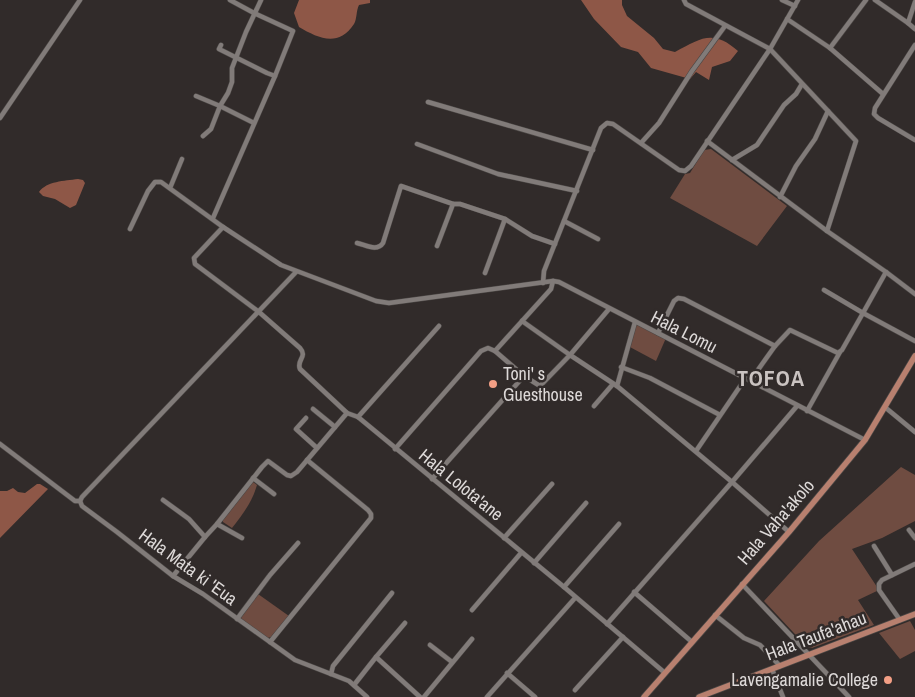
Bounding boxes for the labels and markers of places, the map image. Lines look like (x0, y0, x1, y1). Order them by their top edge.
place label: Toni' s Guesthouse (503, 361, 583, 407)
marker: Toni' s Guesthouse (487, 378, 499, 390)
place label: Lavengamalie College (731, 667, 878, 692)
marker: Lavengamalie College (882, 674, 894, 686)

